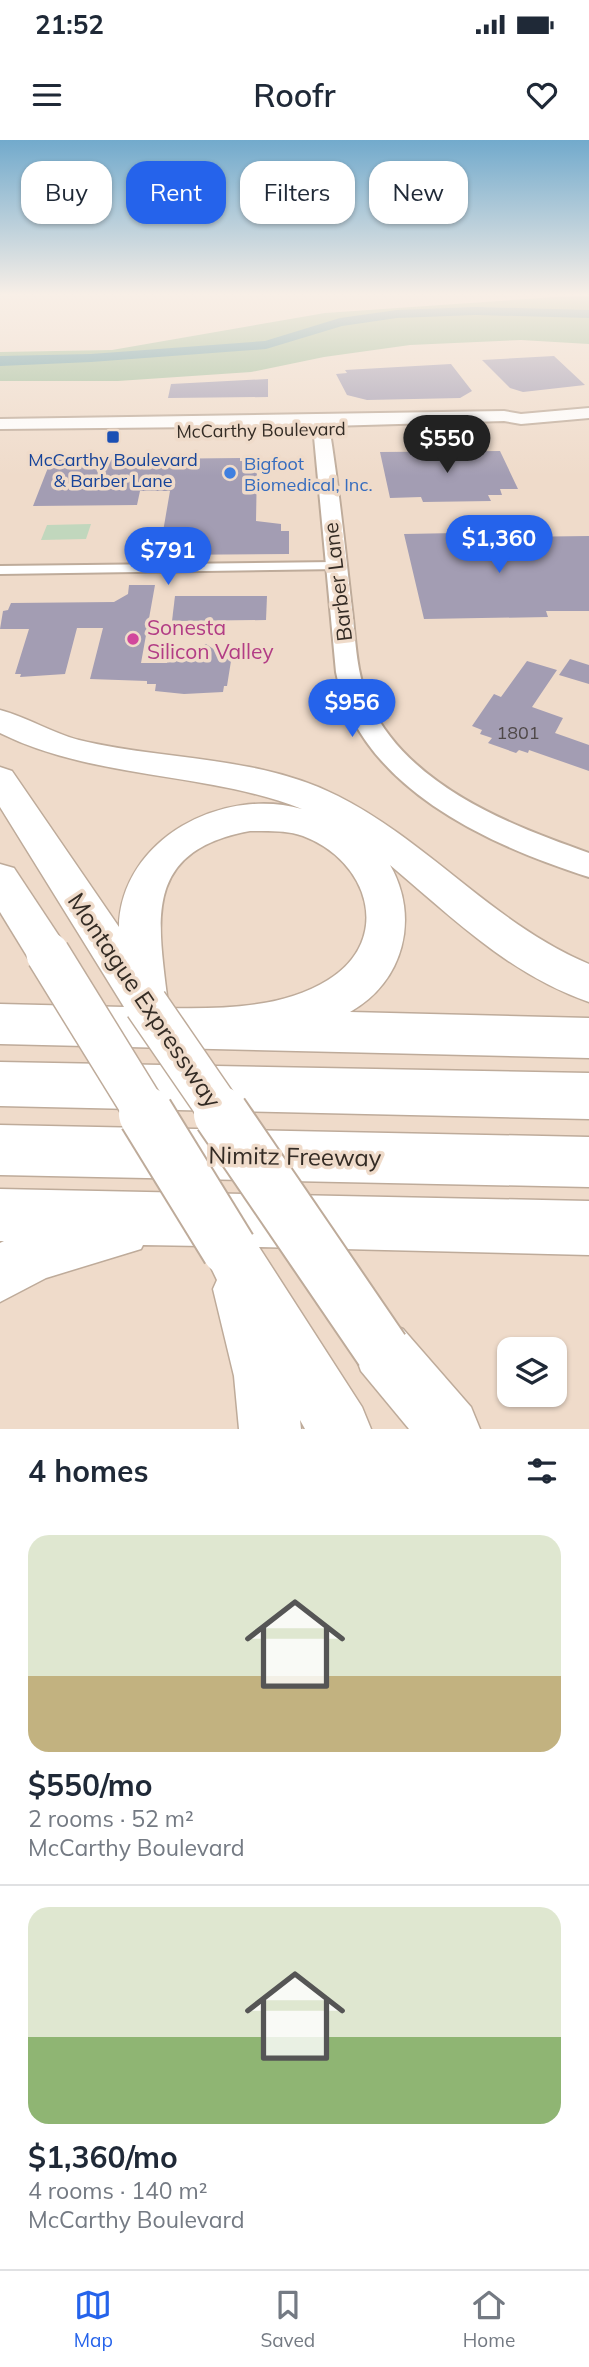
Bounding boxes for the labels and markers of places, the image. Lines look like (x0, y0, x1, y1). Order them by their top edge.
pin: $550 (406, 416, 488, 475)
marker: McCarthy Boulevard & Barber Lane (105, 429, 121, 445)
place label: McCarthy Boulevard & Barber Lane (28, 448, 198, 492)
place label: Bigfoot Biomedical, Inc. (244, 452, 373, 496)
marker: Bigfoot Biomedical, Inc. (222, 465, 238, 481)
pin: $1,360 (442, 516, 556, 575)
pin: $791 (127, 528, 209, 587)
place label: Sonesta Silicon Valley (147, 614, 274, 664)
marker: Sonesta Silicon Valley (125, 631, 141, 647)
pin: $956 (311, 680, 393, 739)

